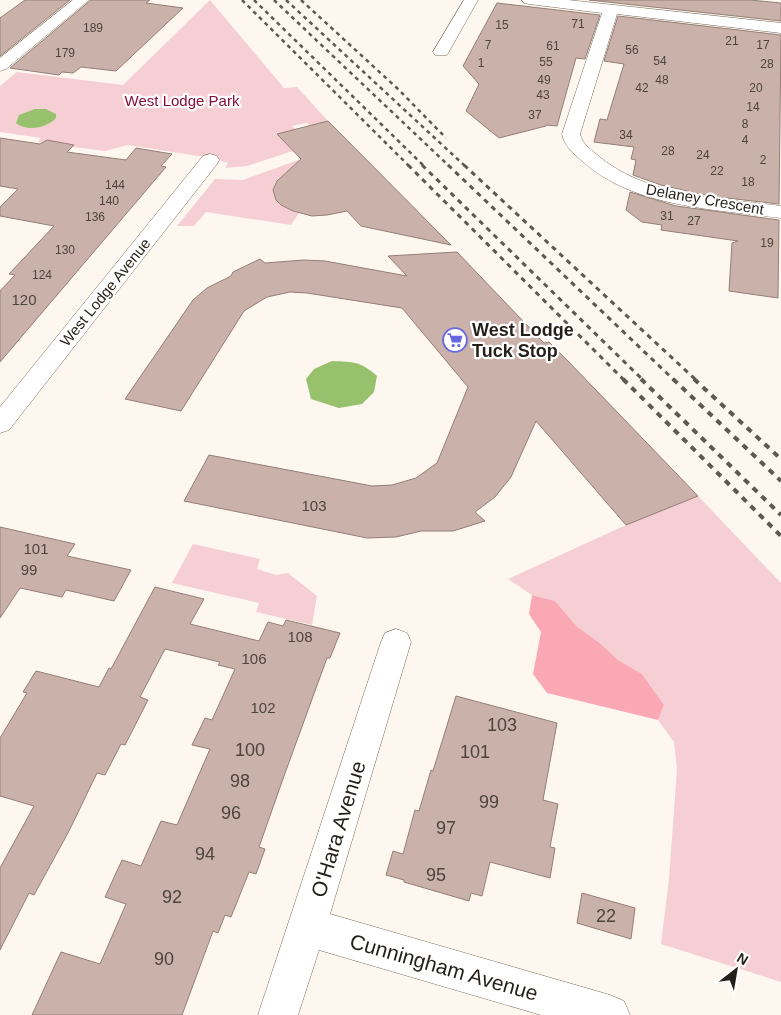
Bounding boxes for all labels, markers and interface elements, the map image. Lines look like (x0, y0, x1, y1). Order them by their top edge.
house number: 71 (571, 17, 585, 31)
house number: 15 (495, 18, 509, 32)
house number: 189 (83, 21, 103, 35)
house number: 21 (725, 34, 739, 48)
house number: 7 (485, 38, 492, 52)
house number: 17 (756, 38, 770, 52)
house number: 61 (546, 39, 560, 53)
house number: 56 (625, 43, 639, 57)
house number: 179 (55, 46, 75, 60)
house number: 54 (653, 54, 667, 68)
house number: 55 (539, 55, 553, 69)
house number: 1 (478, 56, 485, 70)
house number: 28 (760, 57, 774, 71)
house number: 49 (537, 73, 551, 87)
house number: 48 (655, 73, 669, 87)
house number: 42 (635, 81, 649, 95)
house number: 20 (749, 81, 763, 95)
house number: 43 (536, 88, 550, 102)
park label: West Lodge Park (125, 92, 240, 109)
house number: 14 (746, 100, 760, 114)
house number: 37 (528, 108, 542, 122)
house number: 8 (742, 117, 749, 131)
house number: 34 (619, 128, 633, 142)
house number: 4 (742, 133, 749, 147)
house number: 28 (661, 144, 675, 158)
house number: 24 (696, 148, 710, 162)
house number: 2 (760, 153, 767, 167)
house number: 22 (710, 164, 724, 178)
house number: 18 (741, 175, 755, 189)
house number: 144 (105, 178, 125, 192)
street label: Delaney Crescent (645, 180, 766, 218)
house number: 140 (99, 194, 119, 208)
house number: 31 (660, 209, 674, 223)
house number: 136 (85, 210, 105, 224)
house number: 27 (687, 214, 701, 228)
street label: West Lodge Avenue (56, 235, 154, 349)
house number: 19 (760, 236, 774, 250)
house number: 130 (55, 243, 75, 257)
house number: 124 (32, 268, 52, 282)
house number: 120 (11, 291, 37, 308)
place label: West Lodge Tuck Stop (472, 320, 574, 361)
supermarket icon: West Lodge Tuck Stop (442, 327, 468, 353)
house number: 103 (301, 497, 327, 514)
house number: 101 (23, 540, 49, 557)
house number: 99 (21, 561, 37, 578)
house number: 108 (287, 628, 313, 645)
house number: 106 (241, 650, 267, 667)
house number: 102 (250, 699, 276, 716)
house number: 103 (487, 715, 517, 735)
house number: 100 (235, 740, 265, 760)
house number: 101 (460, 742, 490, 762)
street label: O'Hara Avenue (306, 758, 370, 900)
house number: 98 (230, 771, 250, 791)
house number: 99 (479, 792, 499, 812)
house number: 96 (221, 803, 241, 823)
house number: 97 (436, 818, 456, 838)
house number: 94 (195, 844, 215, 864)
house number: 95 (426, 865, 446, 885)
house number: 92 (162, 887, 182, 907)
house number: 22 (596, 906, 616, 926)
street label: Cunningham Avenue (347, 929, 541, 1005)
north arrow (711, 945, 761, 995)
house number: 90 (154, 949, 174, 969)
text: N (734, 949, 751, 968)

